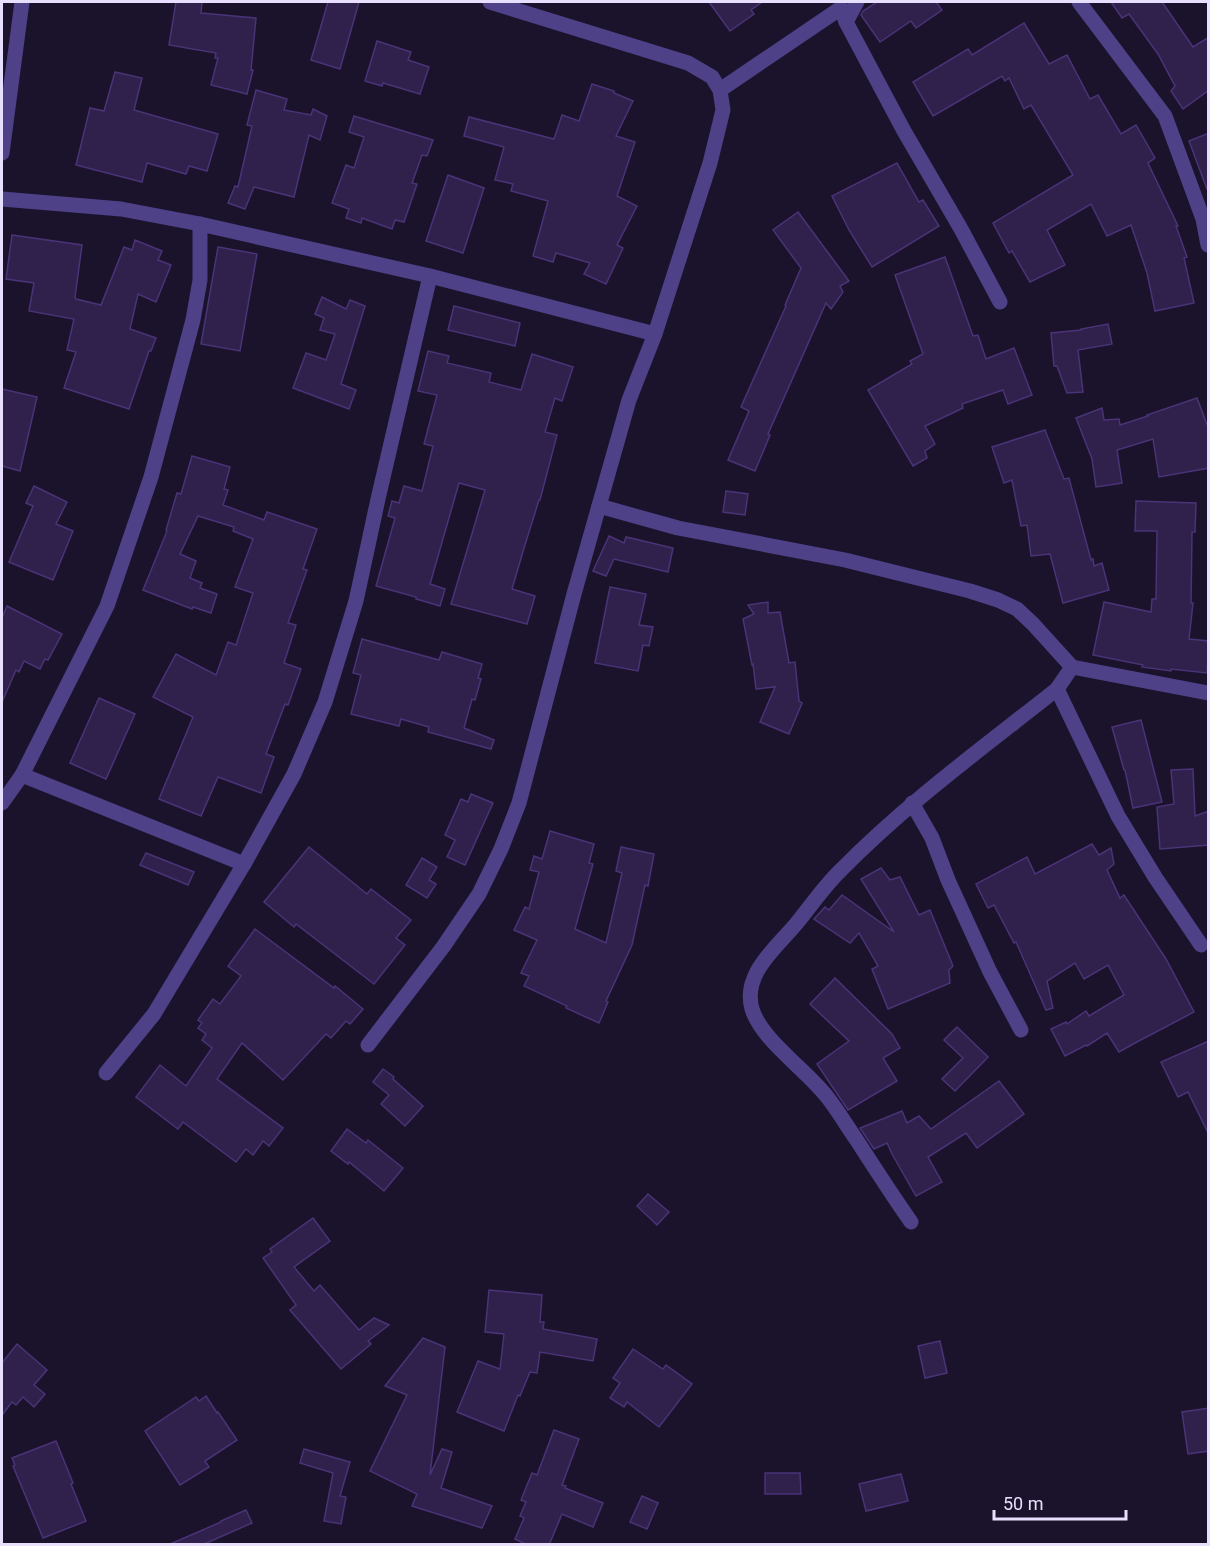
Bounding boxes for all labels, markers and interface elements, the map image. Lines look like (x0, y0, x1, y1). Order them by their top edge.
scale bar (994, 1483, 1126, 1521)
text: 50 m (1003, 1493, 1043, 1514)

